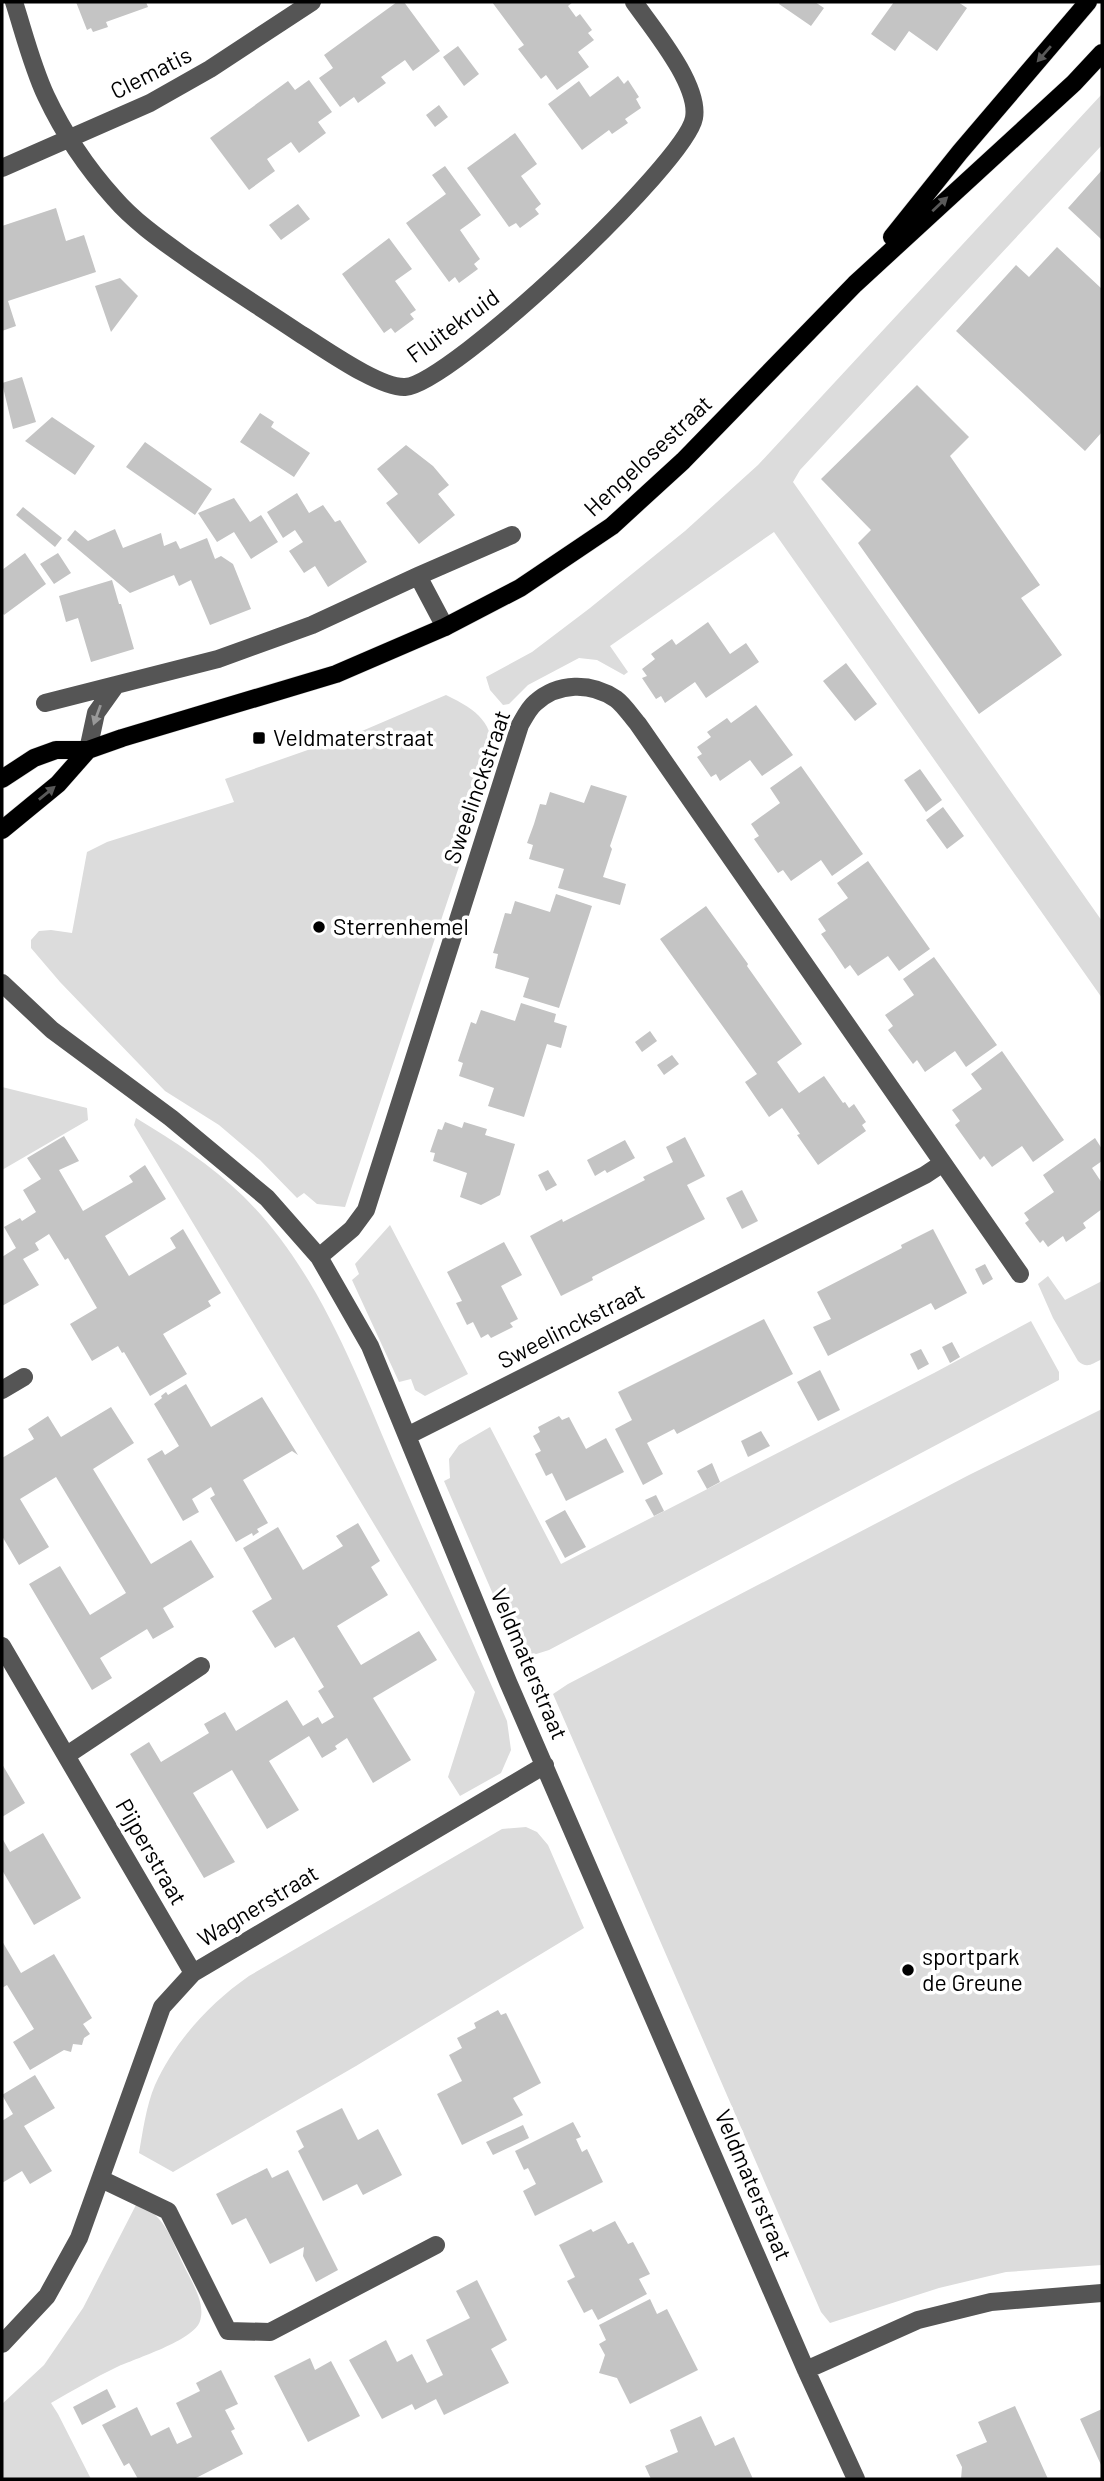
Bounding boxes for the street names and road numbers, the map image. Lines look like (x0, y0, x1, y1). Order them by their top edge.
street label: Clematis (105, 40, 196, 104)
street label: Fluitekruid (401, 282, 504, 368)
street label: Hengelosestraat (578, 389, 717, 522)
street label: Sweelinckstraat (437, 706, 515, 867)
street label: Sweelinckstraat (493, 1276, 648, 1374)
street label: Veldmaterstraat (486, 1584, 574, 1743)
street label: Pijperstraat (110, 1794, 193, 1909)
street label: Wagnerstraat (192, 1858, 323, 1952)
street label: Veldmaterstraat (710, 2105, 798, 2264)

